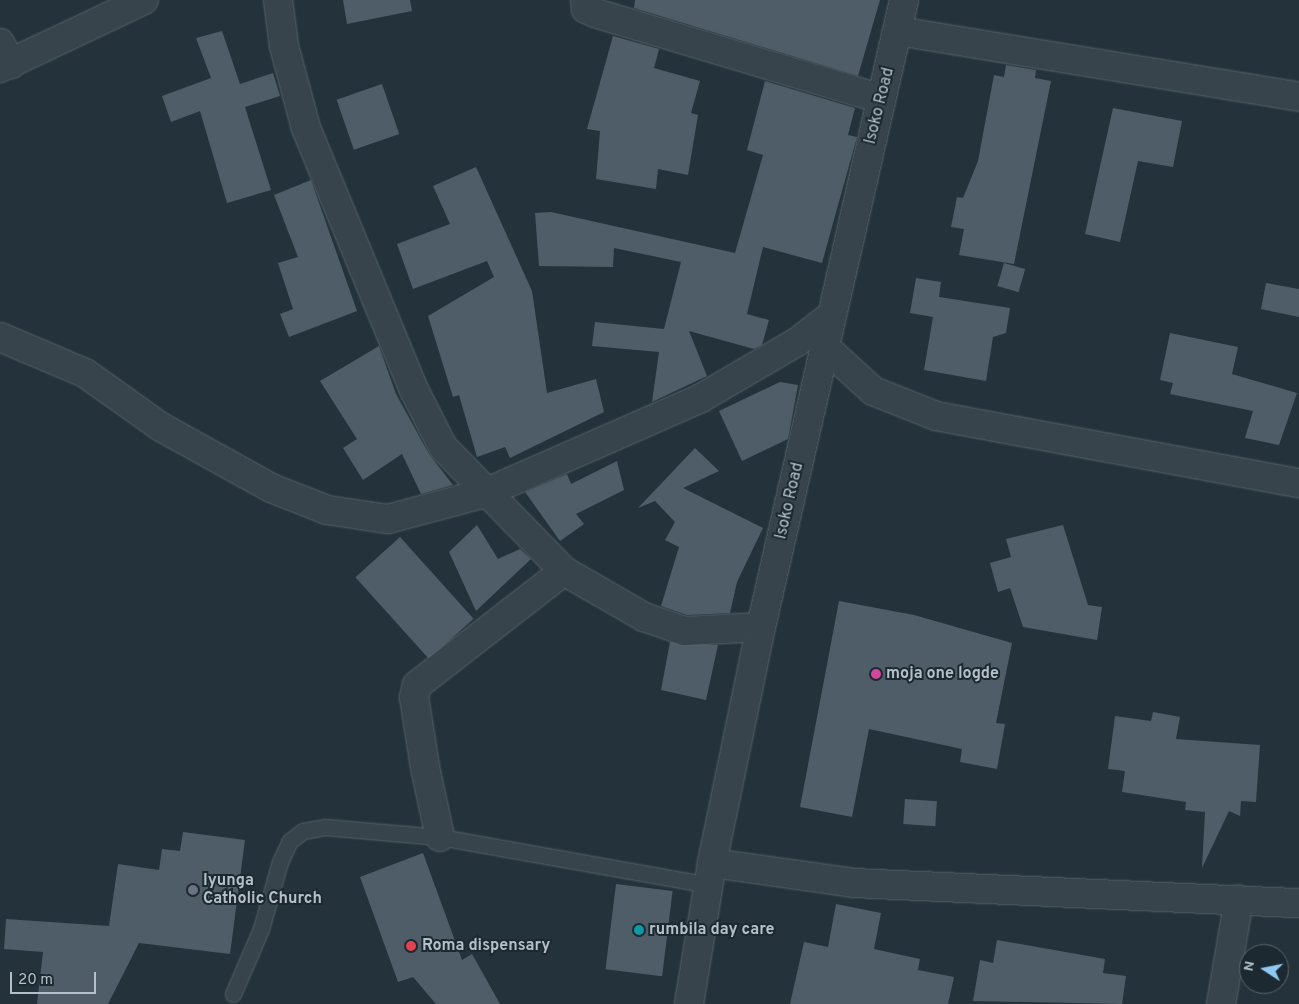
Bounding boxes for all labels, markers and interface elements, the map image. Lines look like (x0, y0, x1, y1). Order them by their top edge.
street label: Isoko Road (861, 66, 899, 146)
street label: Isoko Road (772, 461, 808, 541)
place label: moja one logde (886, 664, 999, 684)
marker: moja one logde (870, 668, 882, 680)
place label: Iyunga Catholic Church (203, 871, 322, 909)
marker: Iyunga Catholic Church (187, 884, 199, 896)
place label: rumbila day care (649, 920, 774, 940)
marker: rumbila day care (633, 924, 645, 936)
place label: Roma dispensary (422, 936, 550, 956)
marker: Roma dispensary (404, 939, 418, 953)
north arrow (1239, 944, 1289, 994)
text: N (1240, 960, 1259, 973)
scale bar (12, 962, 99, 994)
text: 20 m (18, 971, 53, 990)

